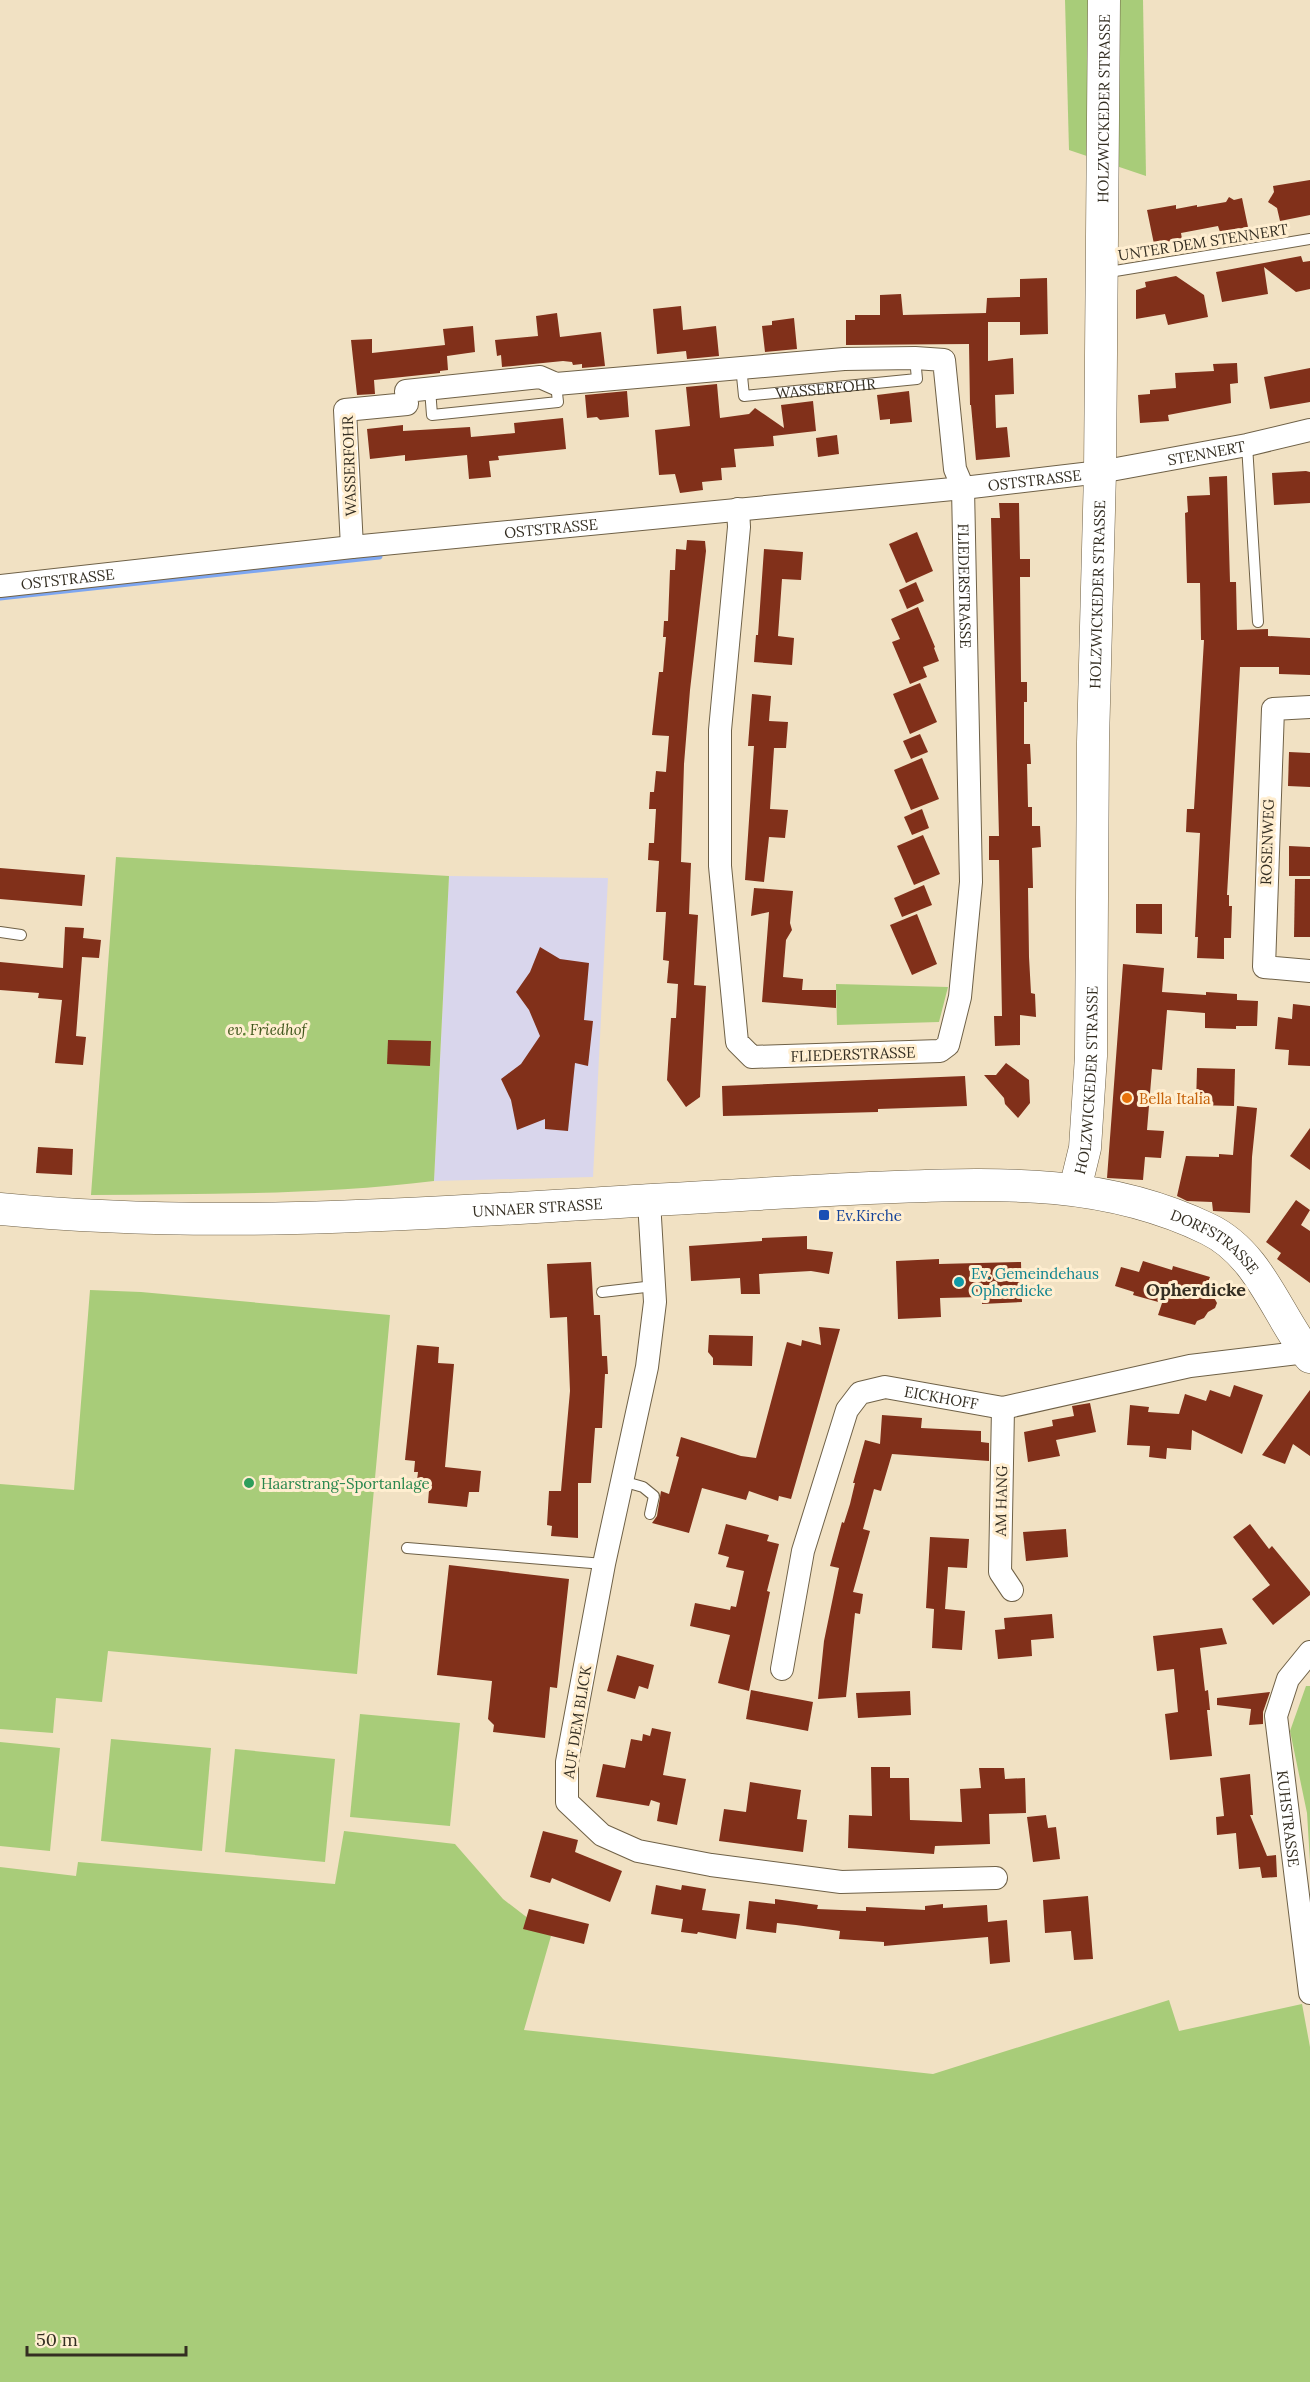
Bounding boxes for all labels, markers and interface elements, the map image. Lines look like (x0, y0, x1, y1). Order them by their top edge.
street label: HOLZWICKEDER STRASSE (1093, 14, 1113, 203)
street label: UNTER DEM STENNERT (1117, 219, 1290, 265)
street label: WASSERFOHR (775, 374, 877, 402)
street label: WASSERFOHR (338, 415, 360, 517)
street label: STENNERT (1166, 436, 1247, 469)
street label: OSTSTRASSE (987, 465, 1082, 495)
street label: HOLZWICKEDER STRASSE (1085, 500, 1109, 689)
street label: OSTSTRASSE (503, 514, 599, 542)
street label: FLIEDERSTRASSE (954, 523, 976, 649)
street label: OSTSTRASSE (20, 564, 115, 593)
street label: ROSENWEG (1256, 798, 1278, 885)
street label: HOLZWICKEDER STRASSE (1069, 986, 1101, 1176)
park label: ev. Friedhof (228, 1020, 308, 1039)
street label: FLIEDERSTRASSE (790, 1042, 916, 1066)
place label: Bella Italia (1139, 1089, 1211, 1108)
marker: Bella Italia (1120, 1091, 1134, 1105)
street label: UNNAER STRASSE (472, 1194, 603, 1220)
street label: DORFSTRASSE (1168, 1205, 1264, 1277)
place label: Ev.Kirche (836, 1206, 902, 1225)
marker: Ev.Kirche (817, 1208, 831, 1222)
place label: Ev. Gemeindehaus Opherdicke (971, 1264, 1099, 1300)
marker: Ev. Gemeindehaus Opherdicke (952, 1275, 966, 1289)
district label: Opherdicke (1146, 1278, 1246, 1301)
street label: EICKHOFF (903, 1381, 980, 1413)
street label: AM HANG (991, 1465, 1011, 1538)
place label: Haarstrang-Sportanlage (261, 1474, 430, 1493)
marker: Haarstrang-Sportanlage (242, 1476, 256, 1490)
street label: AUF DEM BLICK (559, 1663, 595, 1781)
street label: KUHSTRASSE (1273, 1769, 1304, 1868)
scale bar (27, 2319, 186, 2357)
text: 50 m (36, 2328, 78, 2351)

